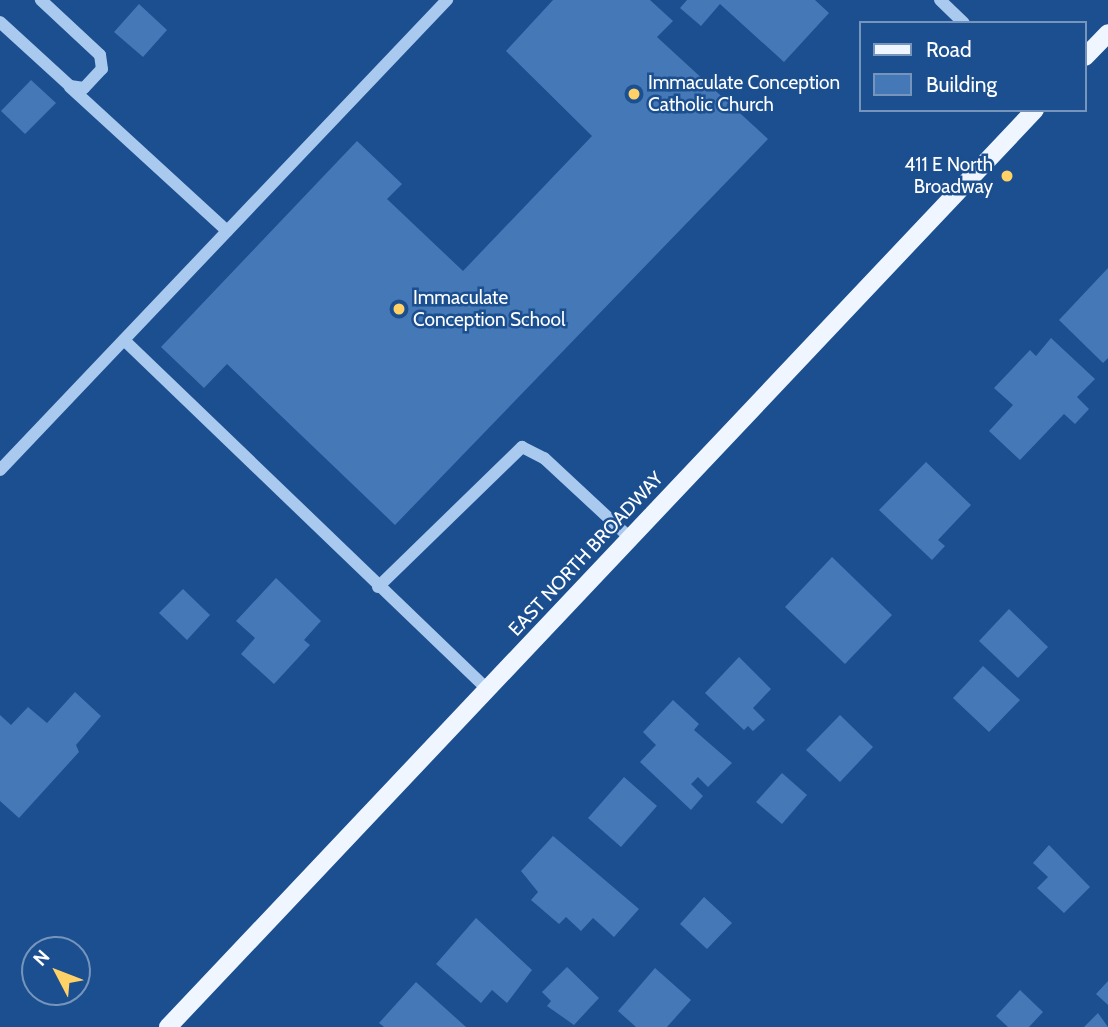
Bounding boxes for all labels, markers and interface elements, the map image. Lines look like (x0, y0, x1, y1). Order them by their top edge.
legend (860, 21, 1087, 112)
text: Road (926, 37, 972, 62)
place label: Immaculate Conception Catholic Church (648, 72, 840, 116)
text: Building (926, 72, 997, 97)
marker: Immaculate Conception Catholic Church (626, 86, 642, 102)
place label: 411 E North Broadway (904, 154, 993, 198)
marker: 411 E North Broadway (999, 168, 1015, 184)
place label: Immaculate Conception School (413, 287, 565, 331)
marker: Immaculate Conception School (391, 301, 407, 317)
street label: EAST NORTH BROADWAY (504, 467, 668, 641)
north arrow (21, 936, 91, 1006)
text: N (28, 945, 55, 971)

